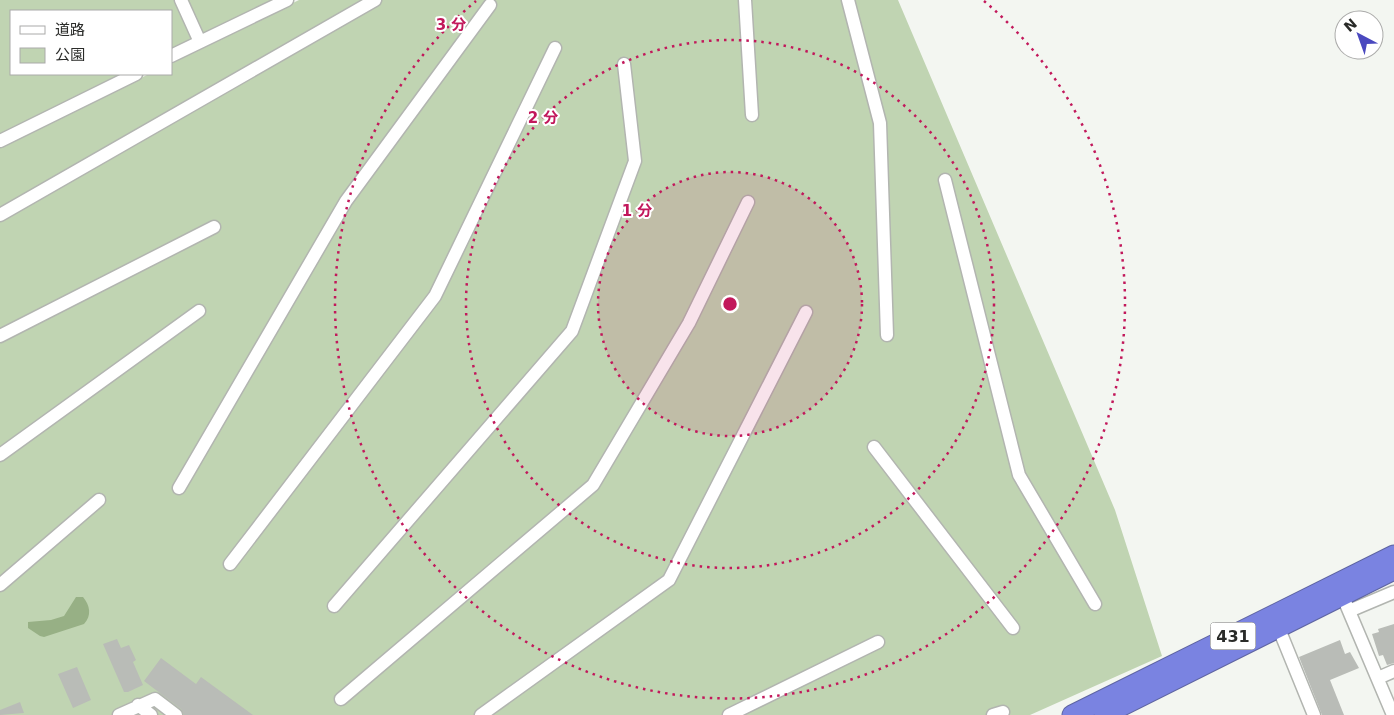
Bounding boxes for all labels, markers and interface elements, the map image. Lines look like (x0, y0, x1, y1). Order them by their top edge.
legend (10, 10, 172, 75)
north arrow (1334, 10, 1384, 60)
text: N (1341, 15, 1360, 35)
text: 3 分 (436, 16, 466, 34)
text: 道路 (55, 21, 85, 39)
text: 公園 (55, 46, 85, 64)
text: 2 分 (528, 109, 558, 127)
text: 1 分 (622, 202, 652, 220)
centre of rings (721, 295, 739, 313)
road number: 431 (1210, 622, 1256, 650)

